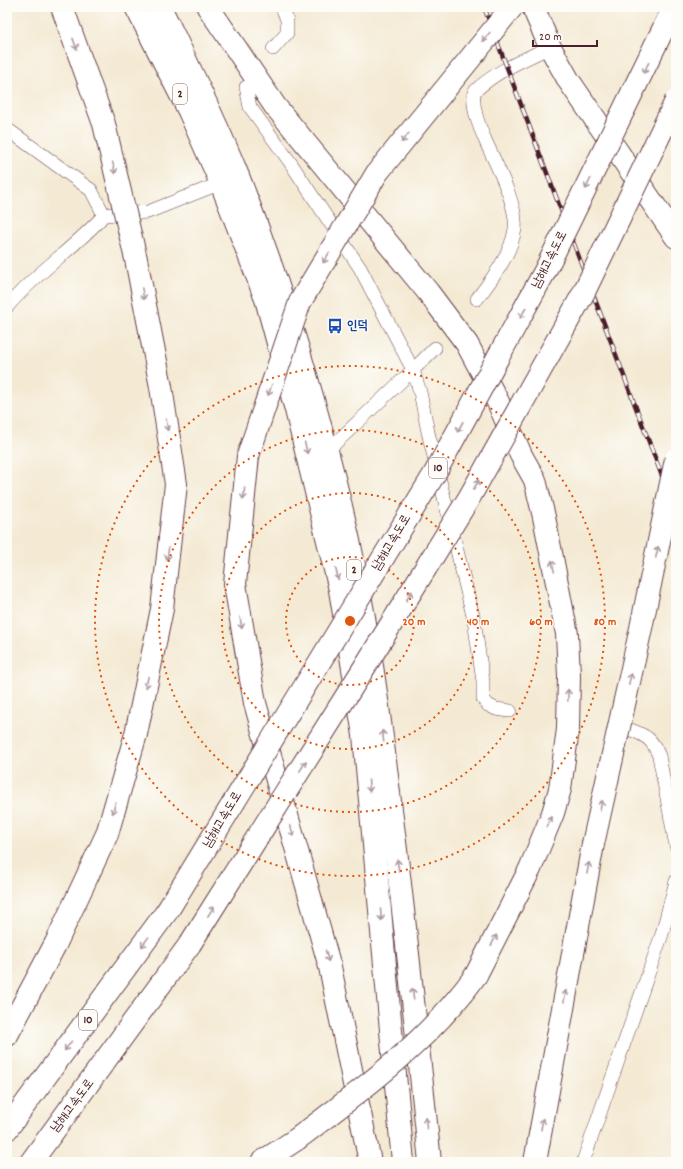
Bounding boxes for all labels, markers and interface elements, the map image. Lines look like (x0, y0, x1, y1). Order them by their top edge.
scale bar (533, 22, 597, 48)
text: 20 m (539, 29, 562, 46)
one-way arrow (482, 31, 491, 42)
one-way arrow (72, 37, 79, 50)
one-way arrow (642, 61, 649, 73)
road number: 2 (173, 84, 187, 104)
one-way arrow (401, 133, 409, 144)
one-way arrow (111, 161, 118, 174)
one-way arrow (584, 178, 591, 190)
street label: 남해고속도로 (527, 228, 573, 292)
one-way arrow (322, 252, 330, 264)
one-way arrow (140, 287, 148, 300)
one-way arrow (518, 306, 526, 318)
bus stop icon: 인덕 (326, 317, 344, 335)
place label: 인덕 (347, 317, 368, 336)
one-way arrow (266, 384, 274, 396)
one-way arrow (163, 418, 171, 431)
one-way arrow (456, 420, 464, 432)
one-way arrow (302, 441, 310, 454)
road number: 10 (429, 458, 447, 478)
one-way arrow (473, 479, 481, 491)
one-way arrow (240, 488, 248, 501)
street label: 남해고속도로 (368, 511, 416, 575)
one-way arrow (653, 546, 661, 559)
one-way arrow (164, 547, 172, 560)
road number: 2 (347, 560, 361, 580)
one-way arrow (549, 560, 557, 573)
one-way arrow (333, 568, 341, 581)
one-way arrow (405, 590, 413, 602)
centre of rings (343, 614, 357, 628)
text: 20 m (403, 614, 425, 631)
text: 40 m (467, 614, 489, 631)
text: 60 m (529, 614, 553, 631)
text: 80 m (594, 614, 616, 631)
one-way arrow (238, 616, 246, 629)
one-way arrow (626, 673, 634, 686)
one-way arrow (142, 675, 150, 688)
one-way arrow (565, 689, 572, 702)
one-way arrow (379, 730, 386, 743)
one-way arrow (299, 761, 307, 772)
one-way arrow (365, 779, 372, 792)
street label: 남해고속도로 (199, 788, 247, 852)
one-way arrow (598, 800, 606, 813)
one-way arrow (110, 801, 117, 814)
one-way arrow (546, 817, 553, 829)
one-way arrow (289, 824, 296, 837)
one-way arrow (394, 859, 402, 872)
one-way arrow (584, 862, 592, 875)
one-way arrow (208, 905, 216, 917)
one-way arrow (377, 908, 384, 921)
one-way arrow (491, 934, 498, 946)
one-way arrow (141, 936, 149, 947)
one-way arrow (324, 949, 332, 962)
one-way arrow (410, 988, 417, 1001)
one-way arrow (561, 990, 569, 1003)
road number: 10 (79, 1010, 97, 1030)
one-way arrow (64, 1041, 72, 1052)
street label: 남해고속도로 (47, 1075, 99, 1137)
one-way arrow (423, 1117, 430, 1130)
one-way arrow (538, 1117, 546, 1130)

